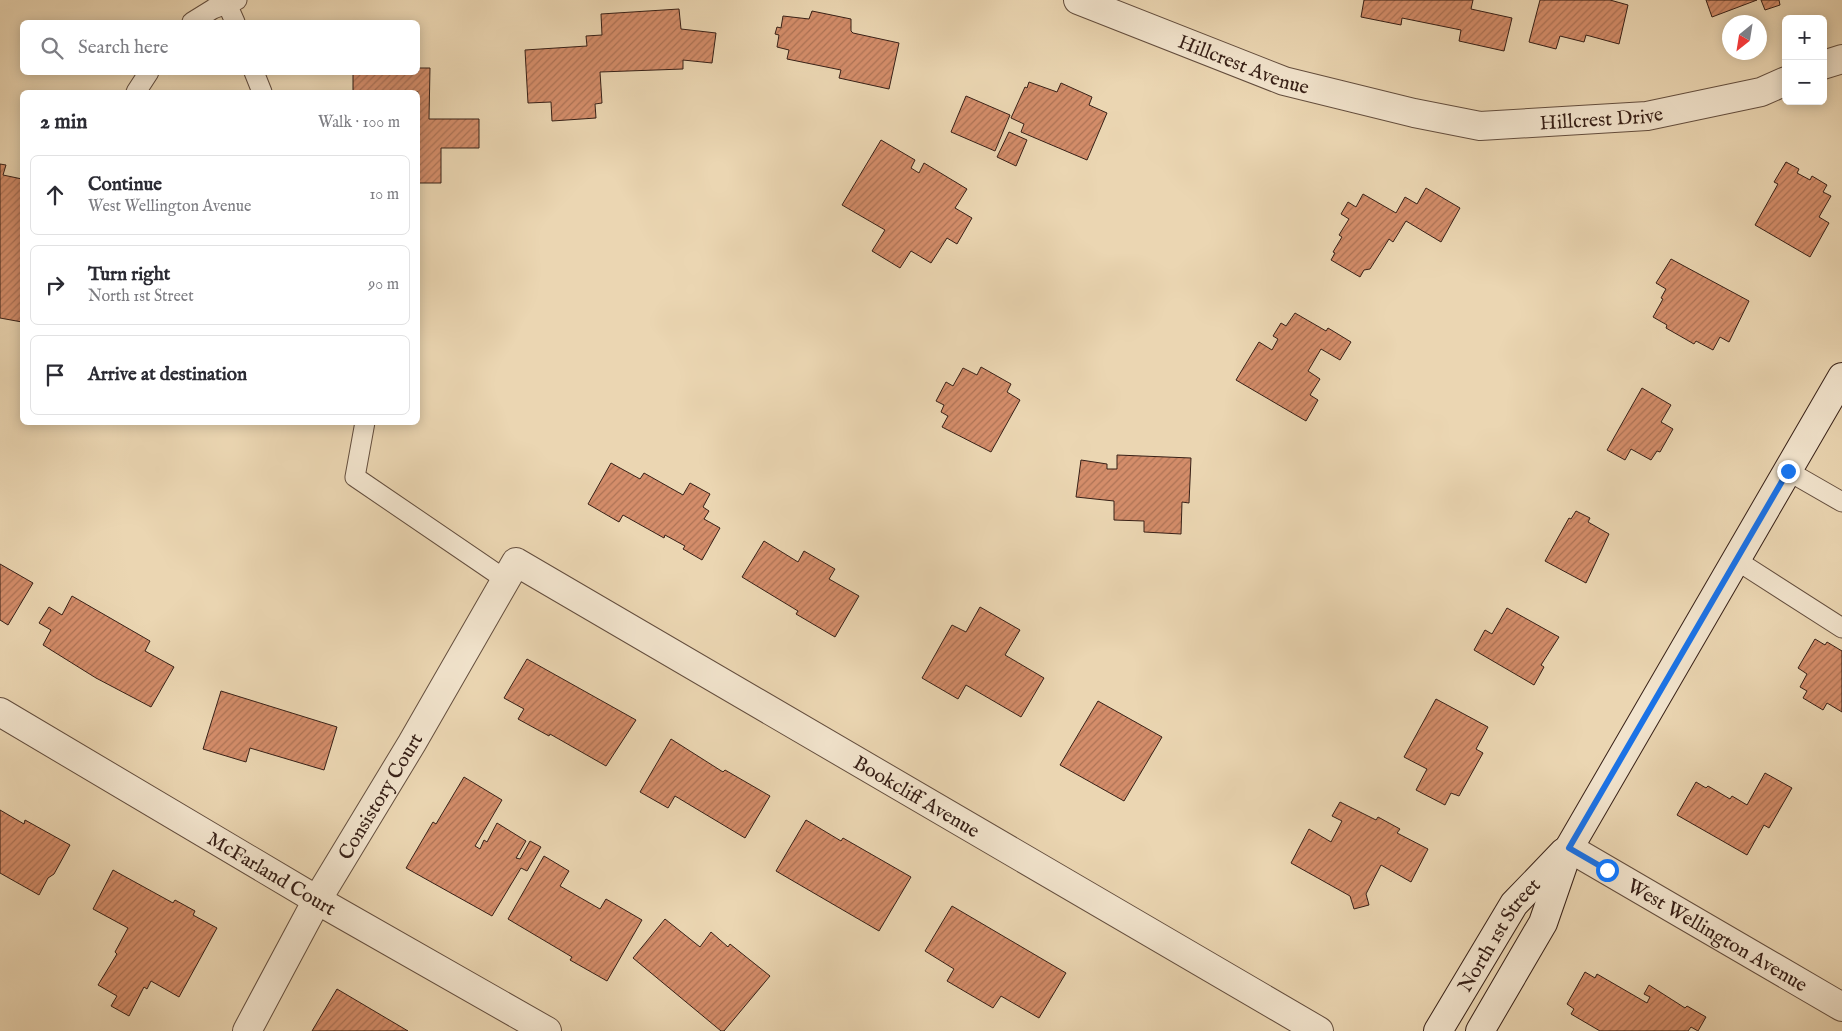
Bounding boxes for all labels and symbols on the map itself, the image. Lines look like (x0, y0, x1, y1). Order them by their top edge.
north arrow (1722, 15, 1767, 60)
street label: Hillcrest Avenue (1174, 30, 1312, 101)
street label: Hillcrest Drive (1539, 102, 1665, 136)
route end (1777, 460, 1800, 483)
street label: Consistory Court (333, 729, 429, 865)
street label: Bookcliff Avenue (848, 751, 984, 844)
street label: McFarland Court (202, 827, 340, 922)
route start (1596, 859, 1619, 882)
street label: North 1st Street (1453, 873, 1546, 997)
street label: West Wellington Avenue (1622, 874, 1812, 998)

